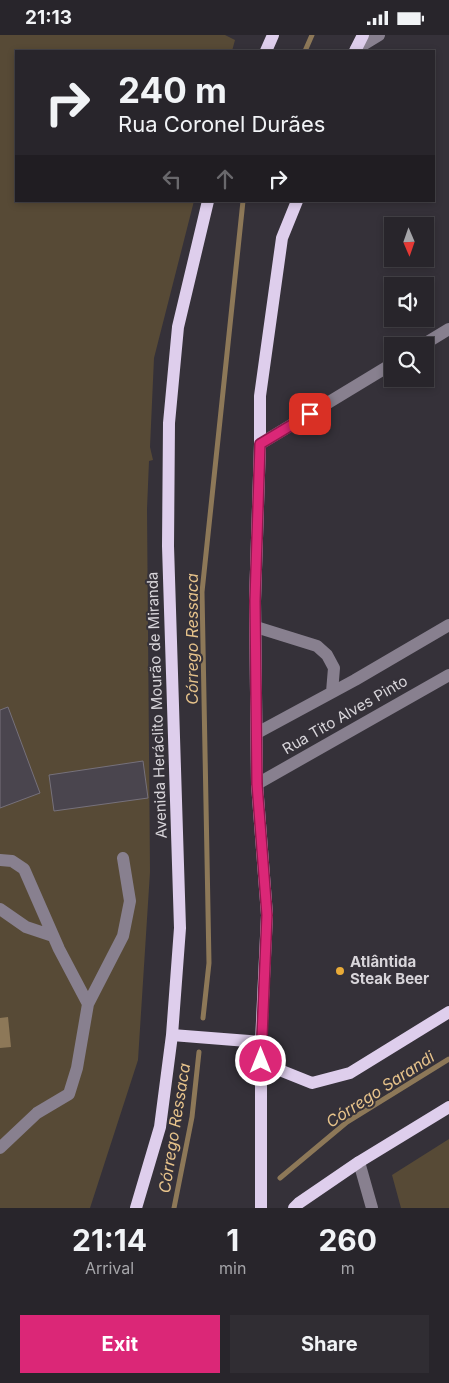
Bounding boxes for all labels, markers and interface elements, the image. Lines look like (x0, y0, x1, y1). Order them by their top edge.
text: 21:13 (25, 6, 72, 29)
text: 240 m (118, 69, 227, 111)
icon: right (35, 70, 100, 135)
text: Rua Coronel Durães (118, 111, 325, 137)
icon: left (158, 165, 186, 193)
icon: ahead (211, 165, 239, 193)
icon: right (264, 165, 292, 193)
north arrow (384, 217, 434, 267)
map controls (384, 217, 434, 387)
button: sound (384, 277, 434, 327)
button: search (384, 337, 434, 387)
pin (289, 393, 331, 435)
icon: arrive (296, 400, 324, 428)
street label: Avenida Heráclito Mourão de Miranda (142, 571, 171, 839)
water label: Córrego Ressaca (182, 573, 202, 705)
street label: Rua Tito Alves Pinto (279, 671, 411, 758)
place label: Atlântida Steak Beer (350, 952, 429, 988)
marker: Atlântida Steak Beer (334, 965, 346, 977)
position arrow (234, 1034, 286, 1086)
water label: Córrego Sarandi (322, 1046, 439, 1131)
water label: Córrego Ressaca (154, 1061, 194, 1194)
text: 21:14 (72, 1222, 147, 1258)
text: 1 (226, 1222, 239, 1258)
text: 260 (318, 1222, 377, 1258)
text: Arrival (85, 1258, 134, 1278)
text: min (219, 1258, 246, 1278)
text: m (341, 1258, 355, 1278)
button: Exit (20, 1315, 220, 1373)
button: Share (230, 1315, 429, 1373)

